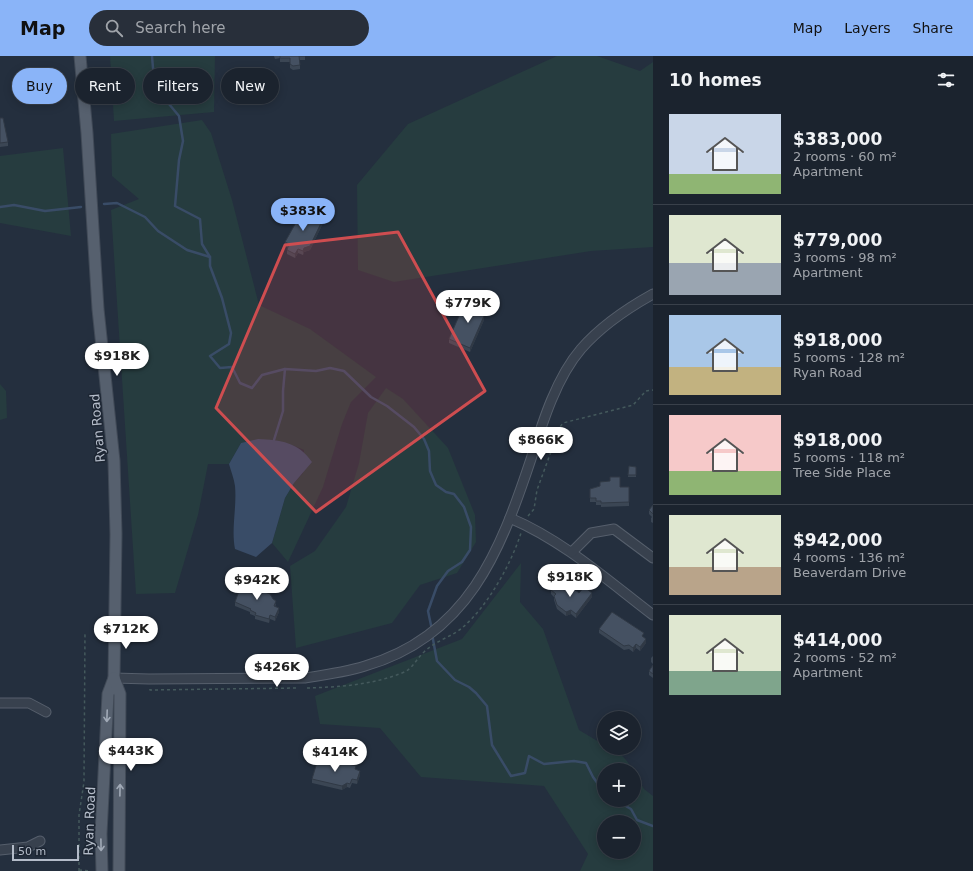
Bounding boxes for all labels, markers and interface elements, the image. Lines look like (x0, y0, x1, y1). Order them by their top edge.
search box (89, 10, 369, 46)
text: Map (20, 17, 65, 39)
icon: search (103, 17, 125, 39)
text: Search here (135, 19, 225, 37)
text: Map (793, 20, 822, 36)
text: Layers (844, 20, 891, 36)
text: Share (913, 20, 953, 36)
chip: Buy (12, 68, 67, 104)
chip: Rent (75, 68, 135, 104)
chip: Filters (143, 68, 213, 104)
chip: New (221, 68, 279, 104)
icon: filters (935, 69, 957, 91)
text: 10 homes (669, 70, 762, 90)
text: $383,000 (793, 129, 882, 149)
icon: home (701, 130, 749, 178)
text: 2 rooms · 60 m² (793, 149, 897, 164)
text: Apartment (793, 164, 863, 179)
pin: $383K (275, 198, 331, 232)
text: $383K (280, 203, 326, 218)
text: $779,000 (793, 230, 882, 250)
icon: home (701, 231, 749, 279)
text: 3 rooms · 98 m² (793, 250, 897, 265)
text: Apartment (793, 265, 863, 280)
pin: $779K (440, 290, 496, 324)
text: $779K (445, 295, 491, 310)
text: $918,000 (793, 330, 882, 350)
icon: home (701, 331, 749, 379)
pin: $918K (89, 343, 145, 377)
text: $918K (94, 348, 140, 363)
text: 5 rooms · 128 m² (793, 350, 905, 365)
text: Ryan Road (793, 365, 862, 380)
street label: Ryan Road (87, 393, 108, 463)
pin: $866K (513, 427, 569, 461)
text: $918,000 (793, 430, 882, 450)
icon: home (701, 431, 749, 479)
text: $866K (518, 432, 564, 447)
text: 5 rooms · 118 m² (793, 450, 905, 465)
text: Tree Side Place (793, 465, 891, 480)
text: $942,000 (793, 530, 882, 550)
icon: home (701, 531, 749, 579)
text: 4 rooms · 136 m² (793, 550, 905, 565)
pin: $918K (542, 564, 598, 598)
text: Beaverdam Drive (793, 565, 906, 580)
pin: $942K (229, 567, 285, 601)
text: $918K (547, 569, 593, 584)
text: $942K (234, 572, 280, 587)
pin: $712K (98, 616, 154, 650)
text: $712K (103, 621, 149, 636)
text: $414,000 (793, 630, 882, 650)
icon: home (701, 631, 749, 679)
text: 2 rooms · 52 m² (793, 650, 897, 665)
pin: $426K (249, 654, 305, 688)
text: $426K (254, 659, 300, 674)
text: Apartment (793, 665, 863, 680)
one-way arrow (104, 709, 111, 722)
map controls (597, 711, 641, 859)
button: layers (597, 711, 641, 755)
pin: $443K (103, 738, 159, 772)
pin: $414K (307, 739, 363, 773)
text: $443K (108, 743, 154, 758)
text: $414K (312, 744, 358, 759)
button: + (597, 763, 641, 807)
one-way arrow (116, 784, 123, 797)
street label: Ryan Road (81, 786, 98, 856)
button: − (597, 815, 641, 859)
one-way arrow (97, 838, 105, 851)
scale bar (12, 843, 79, 862)
text: 50 m (18, 845, 46, 858)

